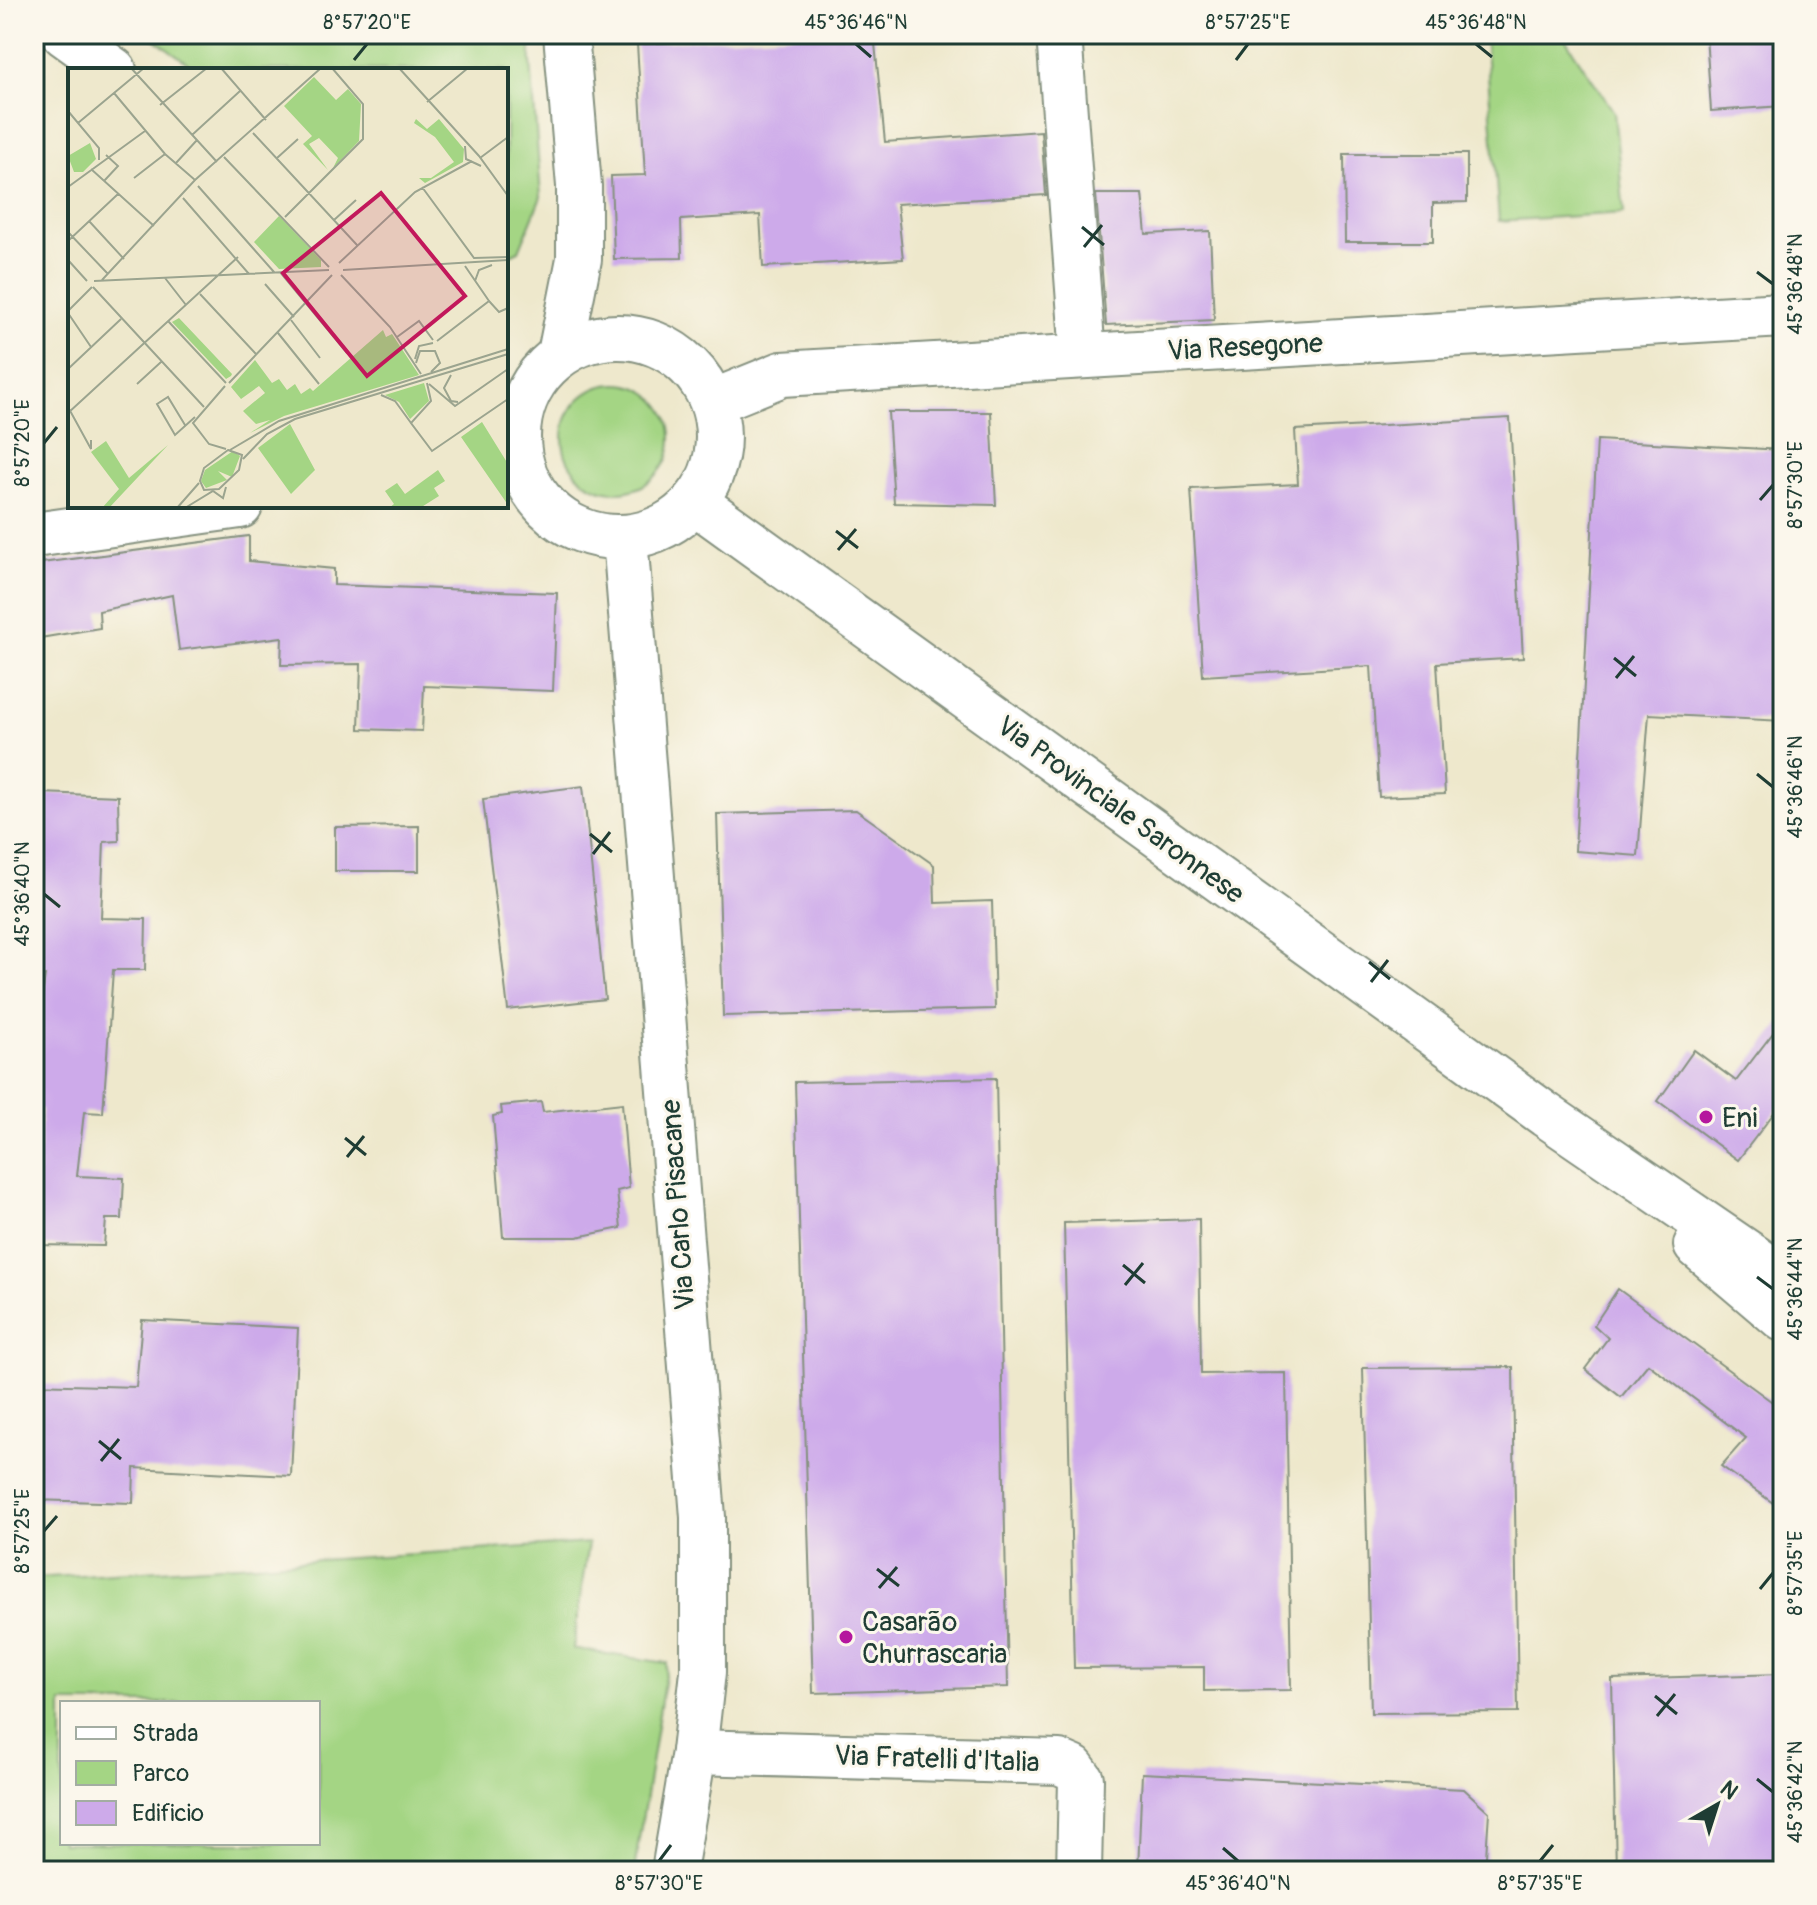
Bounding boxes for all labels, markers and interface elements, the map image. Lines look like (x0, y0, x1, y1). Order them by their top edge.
text: 8°57'20"E (323, 10, 411, 35)
text: 45°36'46"N (805, 10, 907, 35)
text: 8°57'25"E (1206, 10, 1290, 35)
text: 45°36'48"N (1425, 10, 1527, 35)
inset map (68, 68, 508, 508)
text: 45°36'48"N (1783, 233, 1808, 335)
street label: Via Resegone (1166, 326, 1324, 369)
text: 8°57'20"E (10, 399, 35, 487)
text: 8°57'30"E (1783, 441, 1808, 529)
street label: Via Provinciale Saronnese (989, 709, 1251, 912)
text: 45°36'46"N (1783, 736, 1808, 838)
text: 45°36'40"N (10, 842, 35, 946)
street label: Via Carlo Pisacane (654, 1098, 703, 1311)
place label: Eni (1722, 1101, 1757, 1136)
marker: Eni (1697, 1108, 1715, 1126)
text: 45°36'44"N (1783, 1238, 1808, 1340)
text: 8°57'25"E (10, 1489, 35, 1573)
text: 8°57'35"E (1783, 1531, 1808, 1615)
place label: Casarão Churrascaria (862, 1605, 1007, 1672)
marker: Casarão Churrascaria (837, 1628, 855, 1646)
legend (60, 1701, 320, 1845)
text: Strada (132, 1719, 198, 1748)
street label: Via Fratelli d'Italia (834, 1738, 1040, 1781)
text: 45°36'42"N (1783, 1741, 1808, 1843)
text: Parco (132, 1759, 189, 1788)
north arrow (1677, 1765, 1757, 1845)
text: N (1714, 1775, 1744, 1806)
text: Edificio (132, 1799, 204, 1828)
text: 8°57'30"E (615, 1871, 703, 1896)
text: 45°36'40"N (1186, 1871, 1290, 1896)
text: 8°57'35"E (1498, 1871, 1582, 1896)

